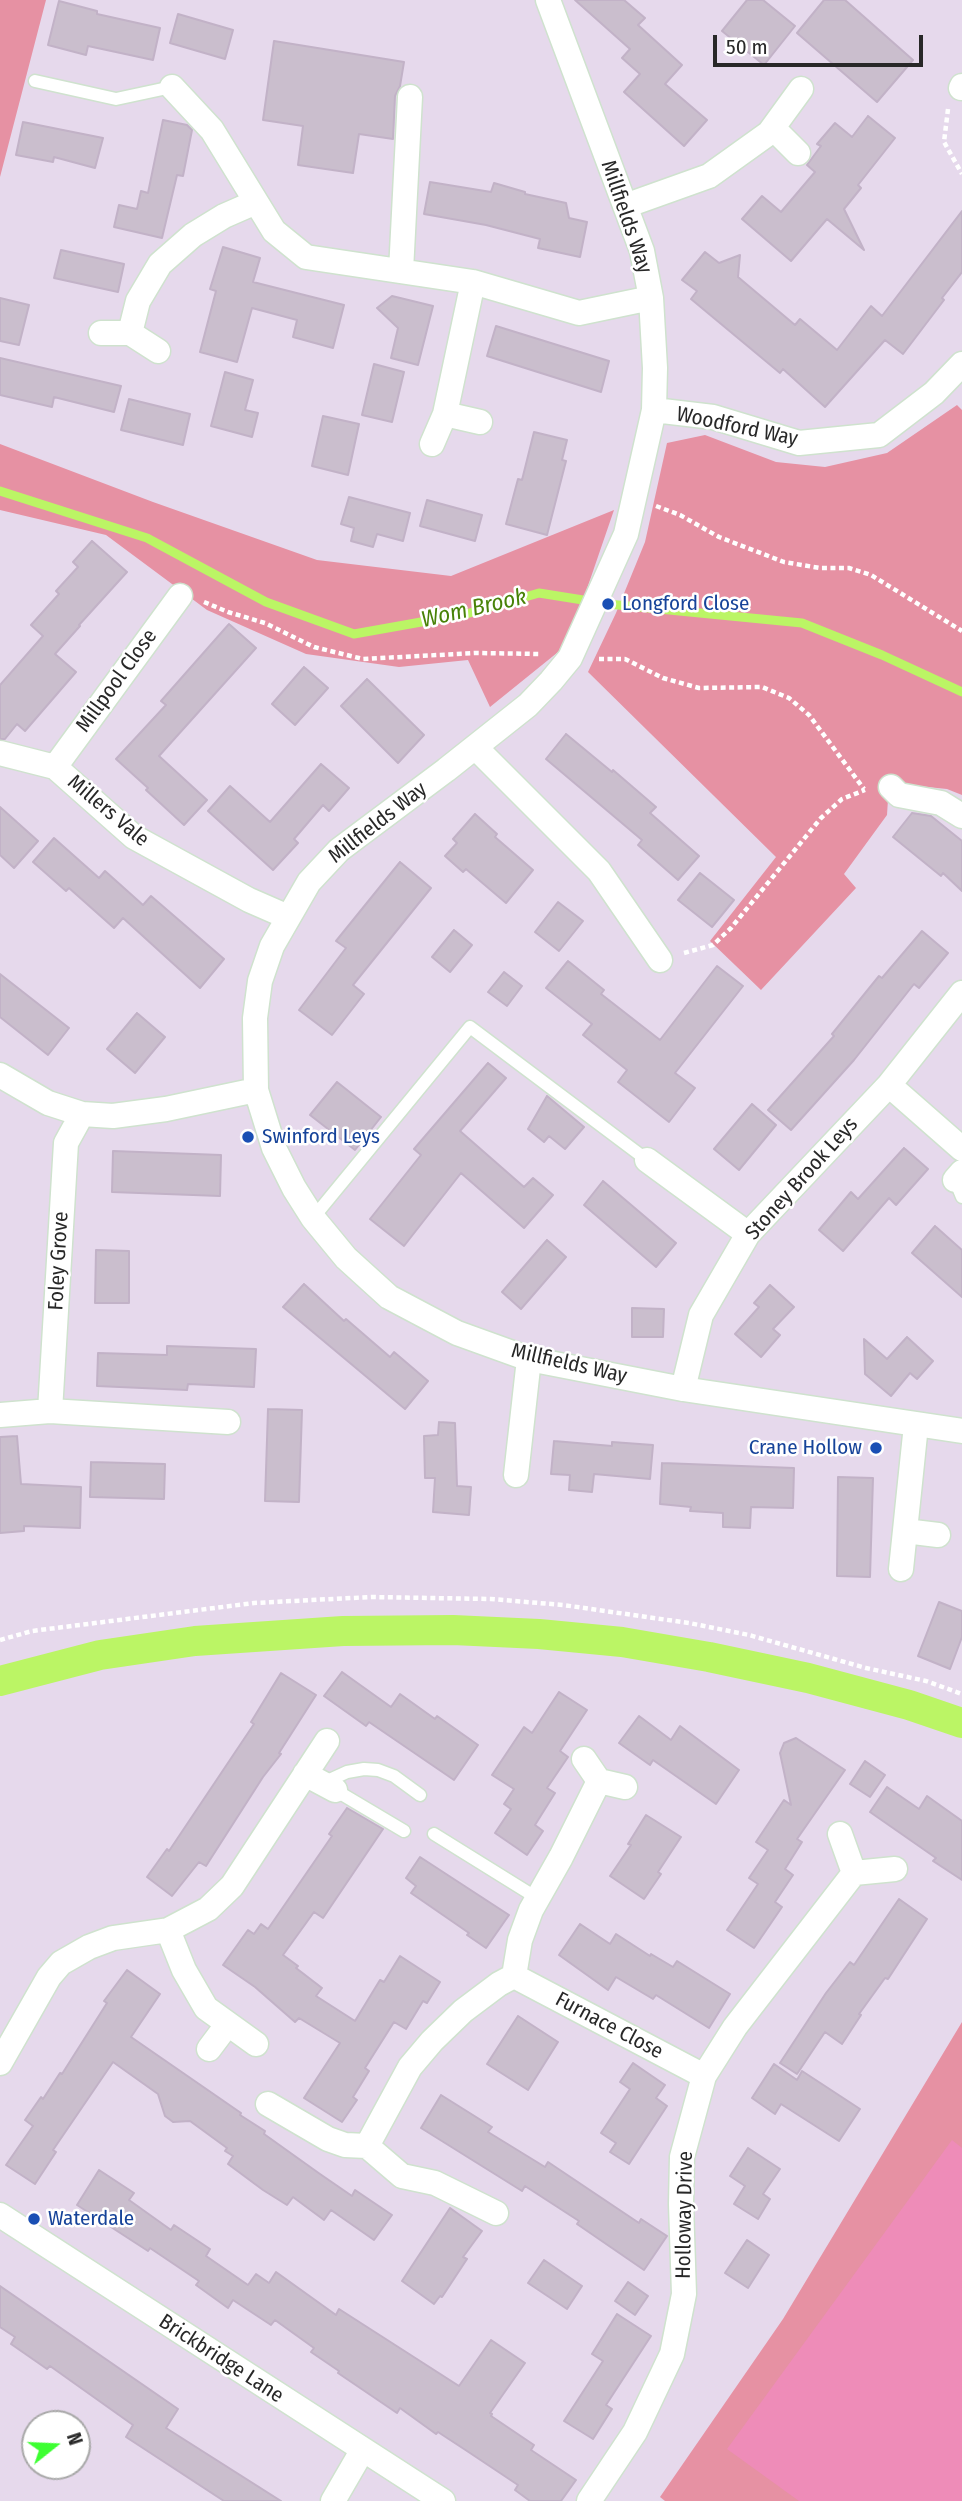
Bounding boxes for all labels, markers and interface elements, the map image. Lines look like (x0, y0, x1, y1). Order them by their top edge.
scale bar (717, 21, 927, 65)
text: 50 m (726, 34, 768, 60)
street label: Millfields Way (595, 157, 657, 277)
street label: Woodford Way (674, 402, 800, 452)
water label: Wom Brook (419, 583, 529, 635)
place label: Longford Close (622, 591, 749, 617)
marker: Longford Close (600, 596, 616, 612)
street label: Millpool Close (71, 625, 163, 737)
street label: Millers Vale (62, 770, 154, 852)
street label: Millfields Way (324, 777, 432, 869)
street label: Stoney Brook Leys (740, 1113, 864, 1245)
place label: Swinford Leys (262, 1124, 380, 1150)
marker: Swinford Leys (240, 1129, 256, 1145)
street label: Foley Grove (44, 1211, 74, 1311)
street label: Millfields Way (509, 1338, 629, 1390)
place label: Crane Hollow (749, 1435, 862, 1461)
marker: Crane Hollow (868, 1440, 884, 1456)
street label: Furnace Close (551, 1987, 667, 2065)
street label: Holloway Drive (671, 2151, 699, 2279)
place label: Waterdale (48, 2206, 134, 2232)
marker: Waterdale (26, 2211, 42, 2227)
street label: Brickbridge Lane (154, 2309, 288, 2409)
north arrow (21, 2410, 91, 2480)
text: N (62, 2430, 87, 2448)

